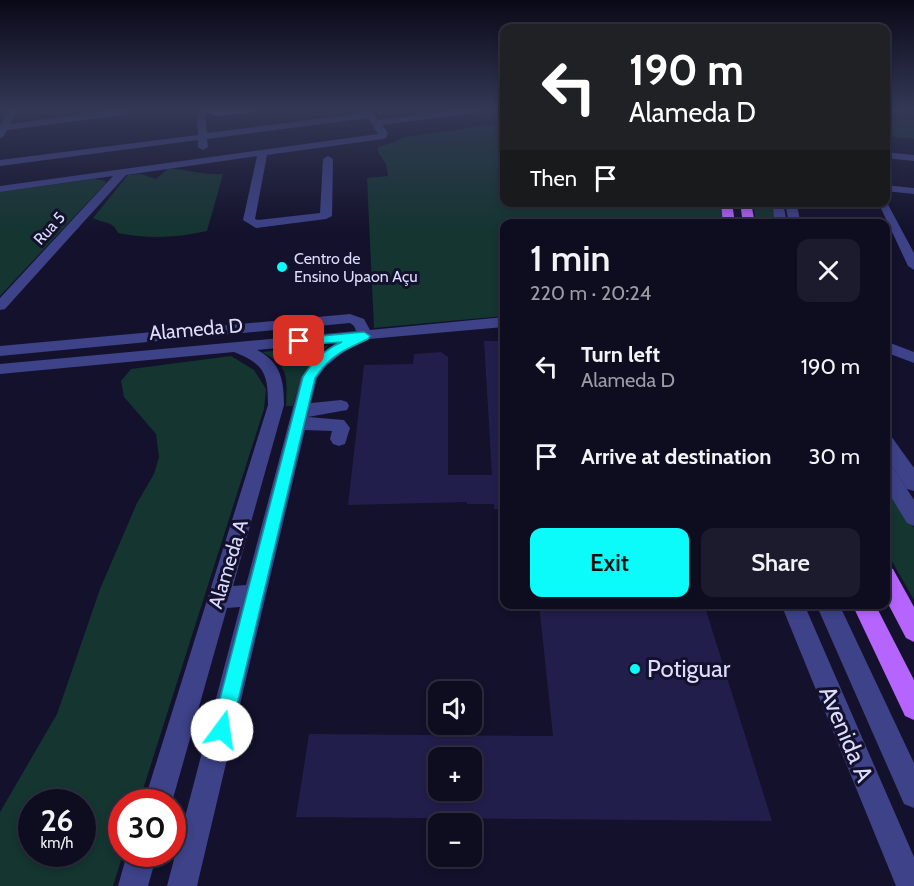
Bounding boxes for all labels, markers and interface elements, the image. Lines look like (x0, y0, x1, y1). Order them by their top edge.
text: 190 m (629, 44, 744, 96)
icon: left (530, 48, 608, 126)
text: Alameda D (629, 96, 756, 129)
icon: arrive (589, 162, 622, 195)
text: Then (530, 165, 577, 192)
street label: Rua 5 (30, 208, 69, 249)
text: 1 min (530, 236, 610, 280)
button: close (797, 239, 860, 302)
place label: Centro de Ensino Upaon Açu (294, 249, 418, 286)
marker: Centro de Ensino Upaon Açu (275, 260, 289, 274)
text: 220 m · 20:24 (530, 281, 651, 305)
street label: Alameda D (148, 313, 244, 345)
pin (273, 315, 324, 366)
icon: arrive (282, 324, 315, 357)
text: Turn left (581, 341, 660, 368)
icon: left (530, 350, 563, 383)
text: 190 m (801, 353, 860, 380)
text: Alameda D (581, 368, 675, 392)
icon: arrive (530, 440, 563, 473)
text: Arrive at destination (581, 443, 771, 470)
text: 30 m (808, 443, 860, 470)
street label: Alameda A (203, 516, 253, 611)
button: Exit (530, 528, 689, 597)
button: Share (701, 528, 860, 597)
place label: Potiguar (647, 654, 731, 683)
marker: Potiguar (628, 662, 642, 676)
map controls (428, 681, 482, 867)
button: sound (428, 681, 482, 735)
street label: Avenida A (813, 681, 880, 786)
position arrow (190, 698, 254, 762)
button: + (428, 747, 482, 801)
speed limit sign: 30 (108, 789, 186, 867)
text: 26 (41, 802, 73, 839)
button: − (428, 813, 482, 867)
text: km/h (41, 834, 73, 852)

